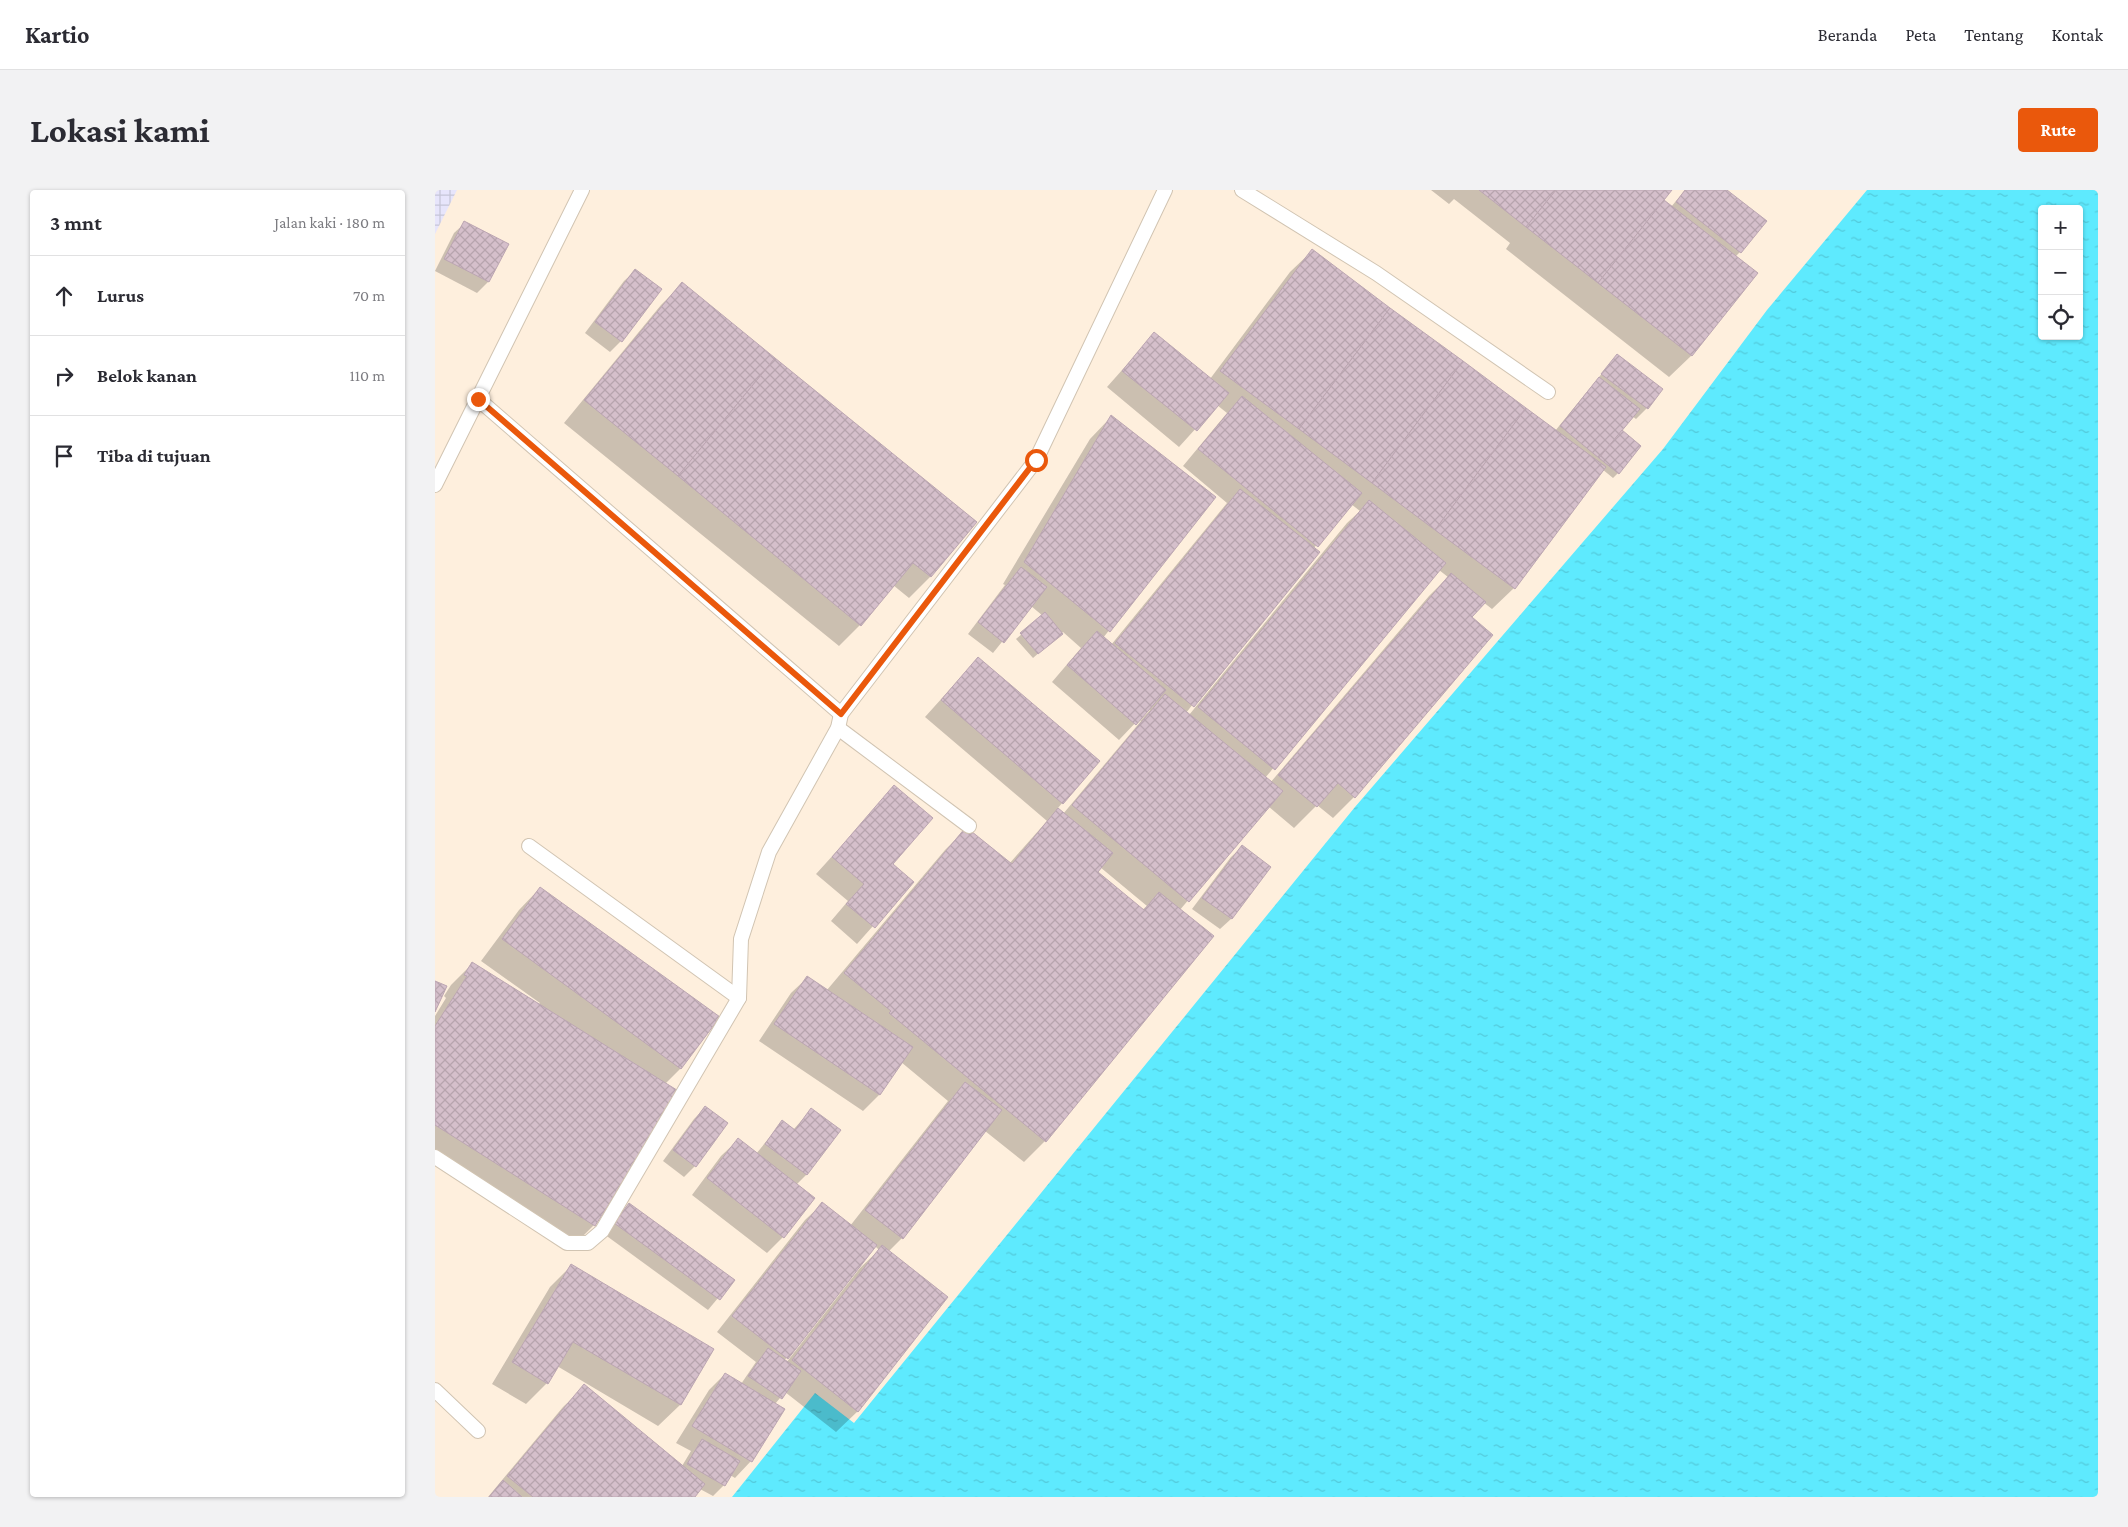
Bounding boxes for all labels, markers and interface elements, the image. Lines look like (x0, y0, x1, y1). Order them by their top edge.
text: Kartio (25, 21, 90, 48)
text: Beranda (1818, 25, 1877, 45)
text: Peta (1905, 25, 1936, 45)
text: Tentang (1964, 25, 2023, 45)
text: Kontak (2051, 25, 2103, 45)
button: Rute (2018, 108, 2098, 152)
text: Lokasi kami (30, 111, 210, 150)
map controls (2038, 205, 2083, 340)
button: + (2038, 205, 2083, 250)
text: 3 mnt (50, 211, 102, 235)
text: Jalan kaki · 180 m (274, 214, 385, 231)
button: − (2038, 250, 2083, 295)
icon: ahead (50, 282, 78, 310)
text: Lurus (97, 285, 144, 306)
text: 70 m (353, 287, 385, 304)
button: locate (2038, 295, 2083, 340)
icon: right (50, 362, 78, 390)
text: Belok kanan (97, 365, 197, 386)
text: 110 m (349, 367, 385, 384)
route end (467, 388, 490, 411)
icon: arrive (50, 442, 78, 470)
text: Tiba di tujuan (97, 445, 211, 466)
route start (1025, 449, 1048, 472)

